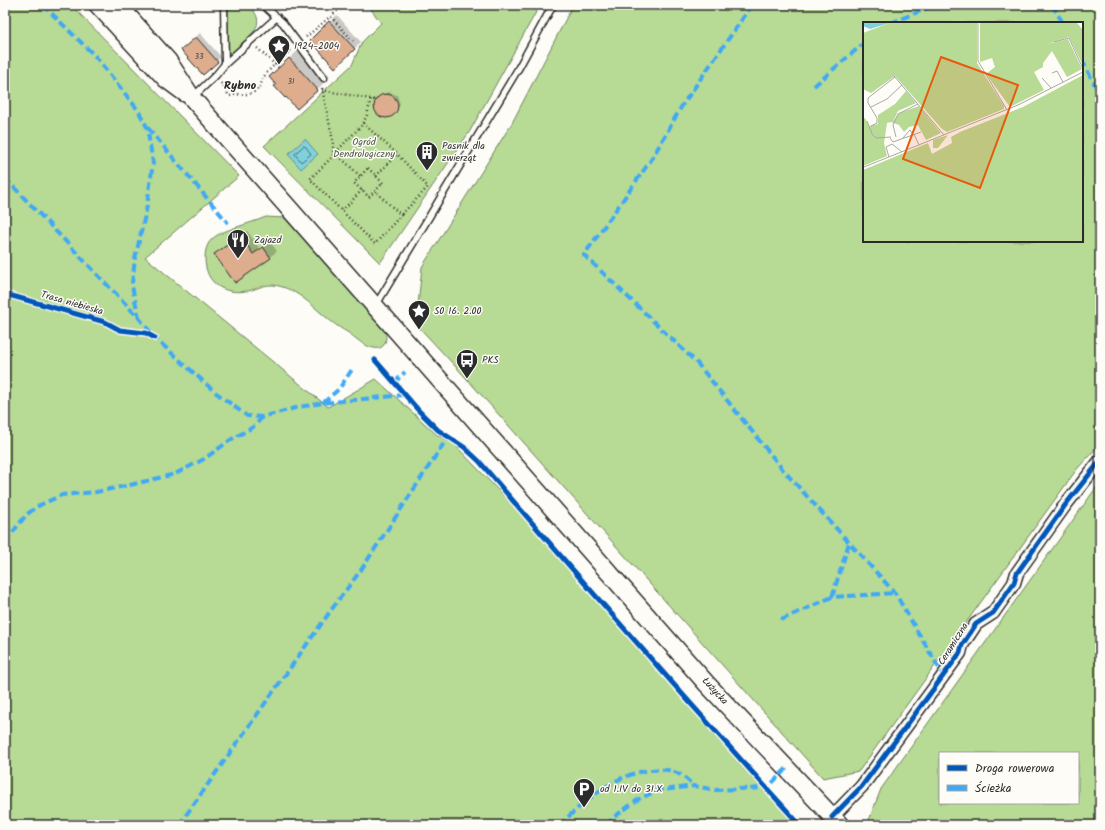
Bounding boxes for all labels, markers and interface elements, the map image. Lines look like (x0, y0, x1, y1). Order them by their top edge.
inset map (863, 22, 1083, 242)
place icon: 1924-2004 (266, 33, 292, 66)
place label: 1924-2004 (294, 38, 340, 54)
house number: 33 (194, 50, 204, 63)
house number: 31 (287, 75, 295, 88)
district label: Rybno (224, 76, 257, 95)
park label: Ogród Dendrologiczny (333, 134, 395, 162)
place label: Pasnik dla zwierząt (442, 138, 485, 166)
building icon: Pasnik dla zwierząt (414, 139, 440, 172)
restaurant icon: Zajazd (225, 227, 251, 260)
place label: Zajazd (254, 232, 283, 248)
street label: Trasa niebieska (39, 286, 105, 320)
place icon: S0 16. 2.00 (406, 298, 432, 331)
place label: S0 16. 2.00 (434, 303, 482, 319)
bus stop icon: PKS (454, 347, 480, 380)
place label: PKS (482, 352, 499, 368)
street label: Ceramiczna (934, 619, 973, 668)
street label: Łużycka (698, 674, 732, 709)
legend (939, 752, 1079, 804)
text: Droga rowerowa (975, 759, 1055, 778)
parking icon: od 1.IV do 31.X (571, 776, 597, 809)
text: Ścieżka (975, 779, 1012, 798)
place label: od 1.IV do 31.X (600, 781, 663, 797)

